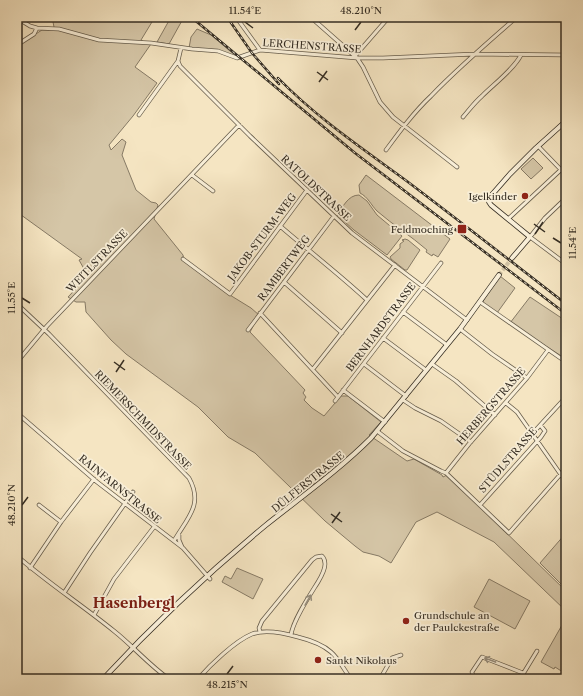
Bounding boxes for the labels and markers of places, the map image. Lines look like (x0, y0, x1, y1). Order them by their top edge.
place label: Igelkinder (469, 190, 518, 203)
marker: Igelkinder (520, 191, 530, 201)
place label: Feldmoching (391, 223, 454, 236)
marker: Feldmoching (456, 223, 468, 235)
place label: Grundschule an der Paulckestraße (414, 609, 500, 634)
marker: Grundschule an der Paulckestraße (401, 616, 411, 626)
place label: Sankt Nikolaus (326, 654, 397, 667)
marker: Sankt Nikolaus (313, 655, 323, 665)

